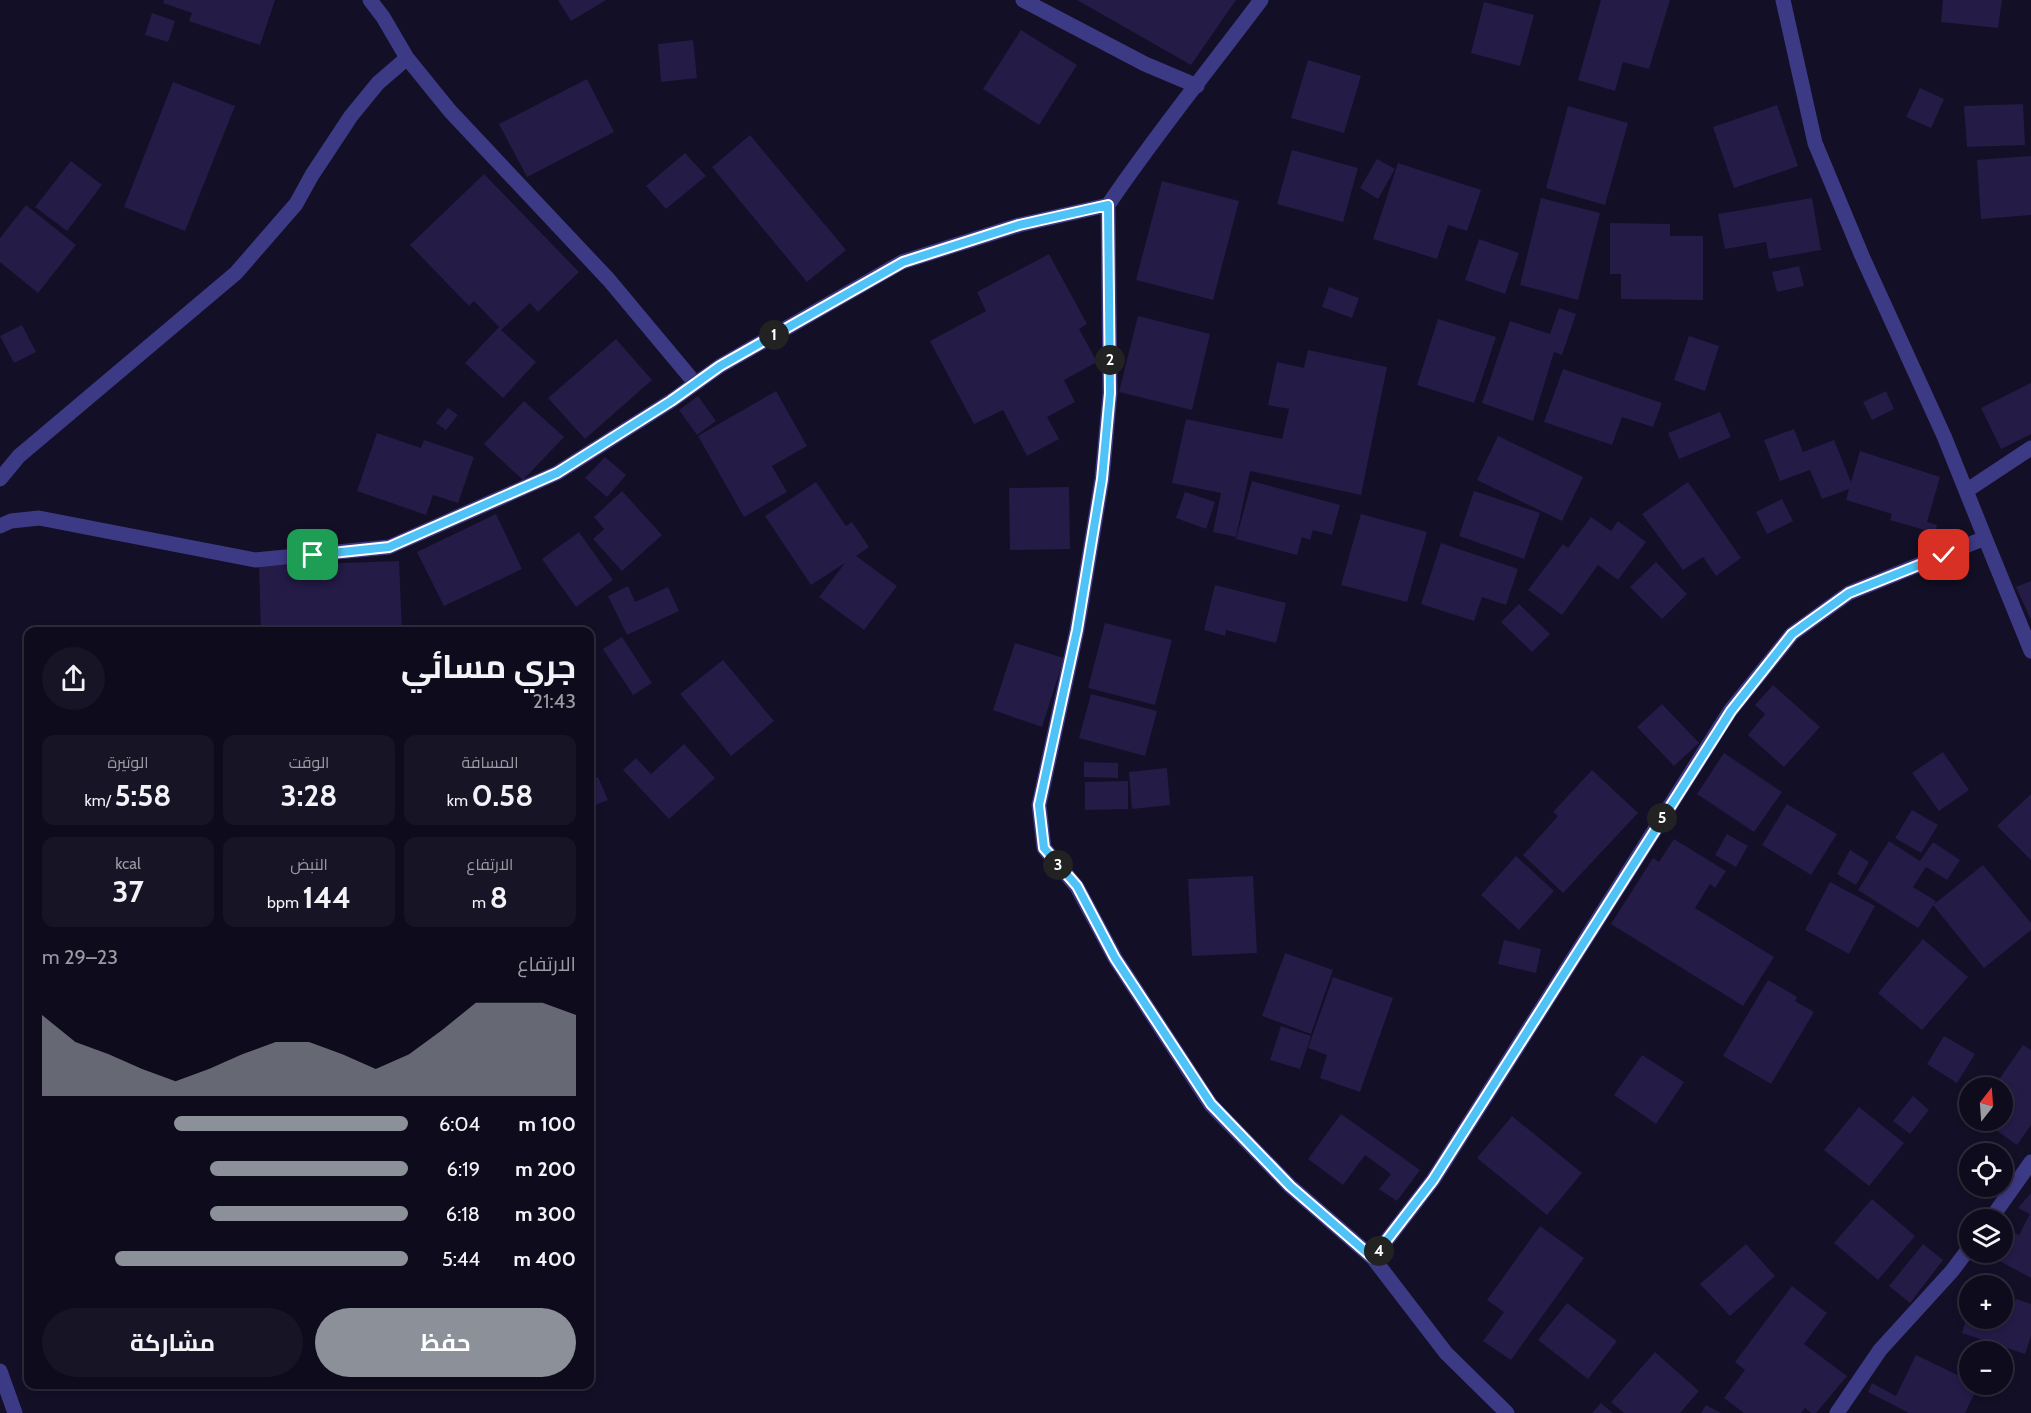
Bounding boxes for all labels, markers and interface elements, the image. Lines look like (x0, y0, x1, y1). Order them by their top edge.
pin: 1 (759, 320, 789, 350)
text: 1 (771, 325, 777, 344)
pin: 2 (1095, 345, 1125, 375)
text: 2 (1106, 350, 1114, 369)
pin (287, 529, 338, 580)
pin (1918, 529, 1969, 580)
icon: arrive (296, 538, 329, 571)
icon: check (1927, 538, 1960, 571)
text: جري مسائي (401, 646, 576, 686)
button: share (42, 647, 105, 710)
text: 21:43 (532, 689, 576, 713)
text: الوتيرة (107, 753, 149, 772)
text: الوقت (289, 753, 329, 772)
text: المسافة (462, 753, 518, 772)
text: 5:58 (114, 777, 172, 814)
text: 3:28 (281, 777, 337, 814)
text: 0.58 (472, 777, 533, 814)
text: /km (85, 791, 114, 810)
text: km (447, 791, 472, 810)
pin: 5 (1647, 803, 1677, 833)
text: 5 (1658, 808, 1666, 827)
pin: 3 (1043, 850, 1073, 880)
text: kcal (115, 854, 141, 873)
text: النبض (290, 855, 328, 874)
text: الارتفاع (467, 855, 513, 874)
text: 3 (1054, 855, 1062, 874)
text: 37 (112, 873, 144, 910)
text: 144 (303, 879, 351, 916)
text: 8 (490, 879, 508, 916)
text: bpm (267, 893, 303, 912)
text: m (472, 893, 490, 912)
text: 23–29 m (42, 945, 118, 969)
text: الارتفاع (517, 952, 576, 976)
north arrow (1959, 1077, 2013, 1131)
map controls (1959, 1077, 2013, 1395)
text: 6:04 (439, 1112, 480, 1136)
text: 100 m (518, 1112, 576, 1136)
button: locate (1959, 1143, 2013, 1197)
text: 6:19 (447, 1157, 480, 1181)
text: 200 m (515, 1157, 576, 1181)
text: 6:18 (446, 1202, 480, 1226)
text: 300 m (515, 1202, 576, 1226)
button: layers (1959, 1209, 2013, 1263)
pin: 4 (1364, 1236, 1394, 1266)
text: 4 (1374, 1241, 1384, 1260)
text: 5:44 (442, 1247, 480, 1271)
text: 400 m (513, 1247, 576, 1271)
button: + (1959, 1275, 2013, 1329)
button: مشاركة (42, 1308, 303, 1377)
button: حفظ (315, 1308, 576, 1377)
button: − (1959, 1341, 2013, 1395)

